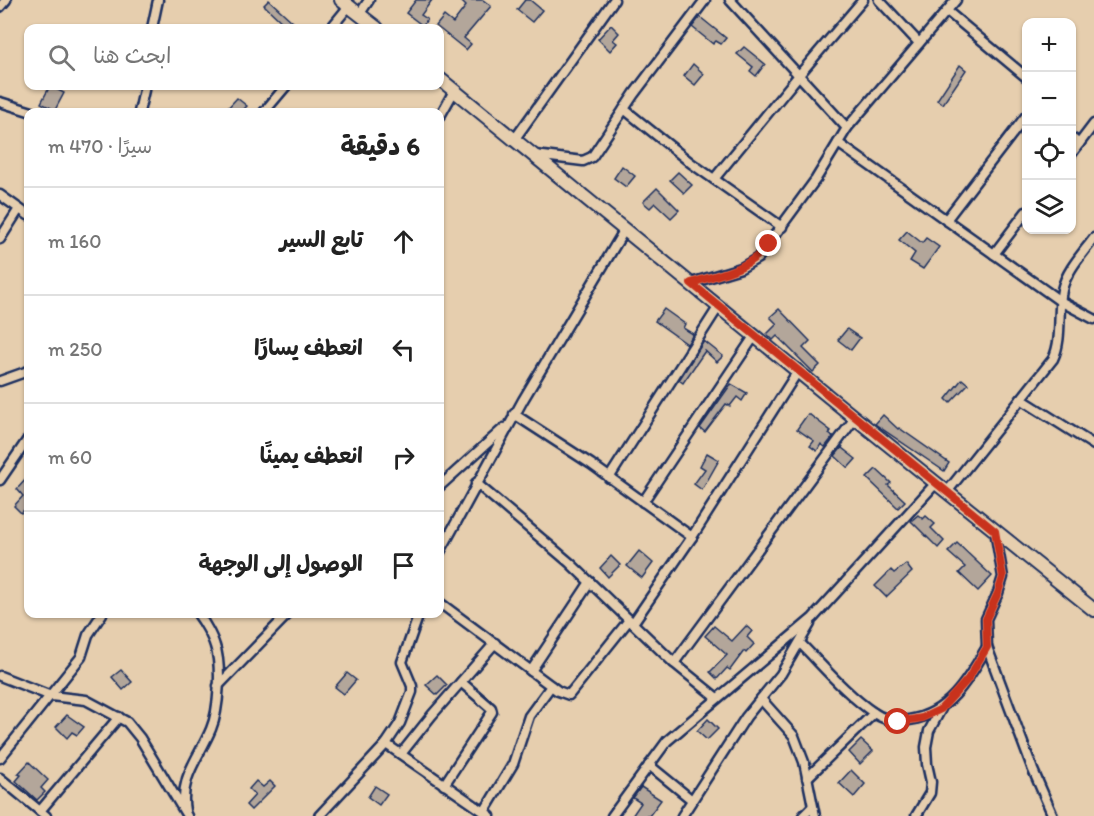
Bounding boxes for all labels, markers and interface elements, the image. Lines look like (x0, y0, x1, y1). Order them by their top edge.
map controls (1022, 18, 1076, 234)
button: + (1022, 18, 1076, 72)
search box (24, 24, 444, 90)
icon: search (45, 41, 78, 74)
text: ابحث هنا (93, 42, 172, 69)
button: − (1022, 72, 1076, 126)
button: locate (1022, 126, 1076, 180)
text: 6 دقيقة (340, 130, 420, 162)
text: سيرًا · 470 m (48, 134, 152, 158)
button: layers (1022, 180, 1076, 234)
icon: ahead (387, 225, 420, 258)
text: تابع السير (280, 226, 363, 253)
text: 160 m (48, 229, 102, 253)
route end (755, 230, 781, 256)
icon: left (387, 333, 420, 366)
text: انعطف يسارًا (254, 334, 363, 361)
text: 250 m (48, 337, 103, 361)
icon: right (387, 441, 420, 474)
text: انعطف يمينًا (260, 442, 363, 469)
text: 60 m (48, 445, 92, 469)
icon: arrive (387, 549, 420, 582)
text: الوصول إلى الوجهة (198, 550, 363, 577)
route start (884, 708, 910, 734)

